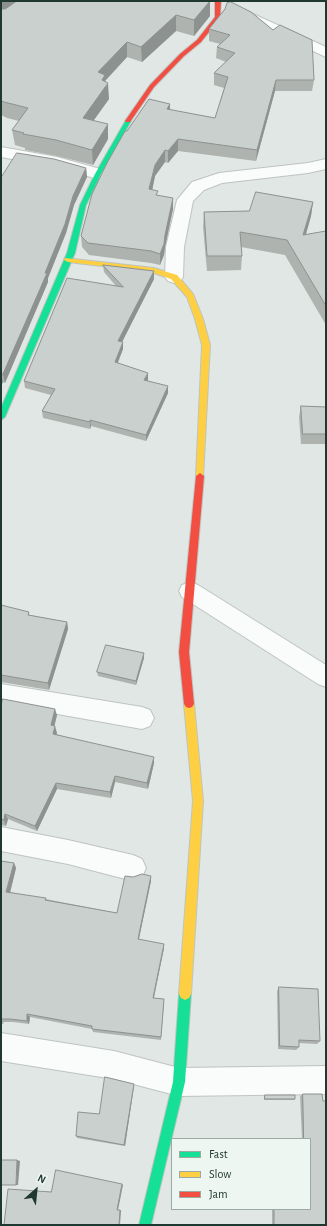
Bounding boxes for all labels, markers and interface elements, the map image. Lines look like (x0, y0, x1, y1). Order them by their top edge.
legend (171, 1138, 311, 1210)
text: Fast (209, 1148, 228, 1160)
text: Slow (209, 1168, 231, 1180)
north arrow (16, 1170, 56, 1210)
text: N (36, 1172, 48, 1186)
text: Jam (209, 1188, 228, 1200)

